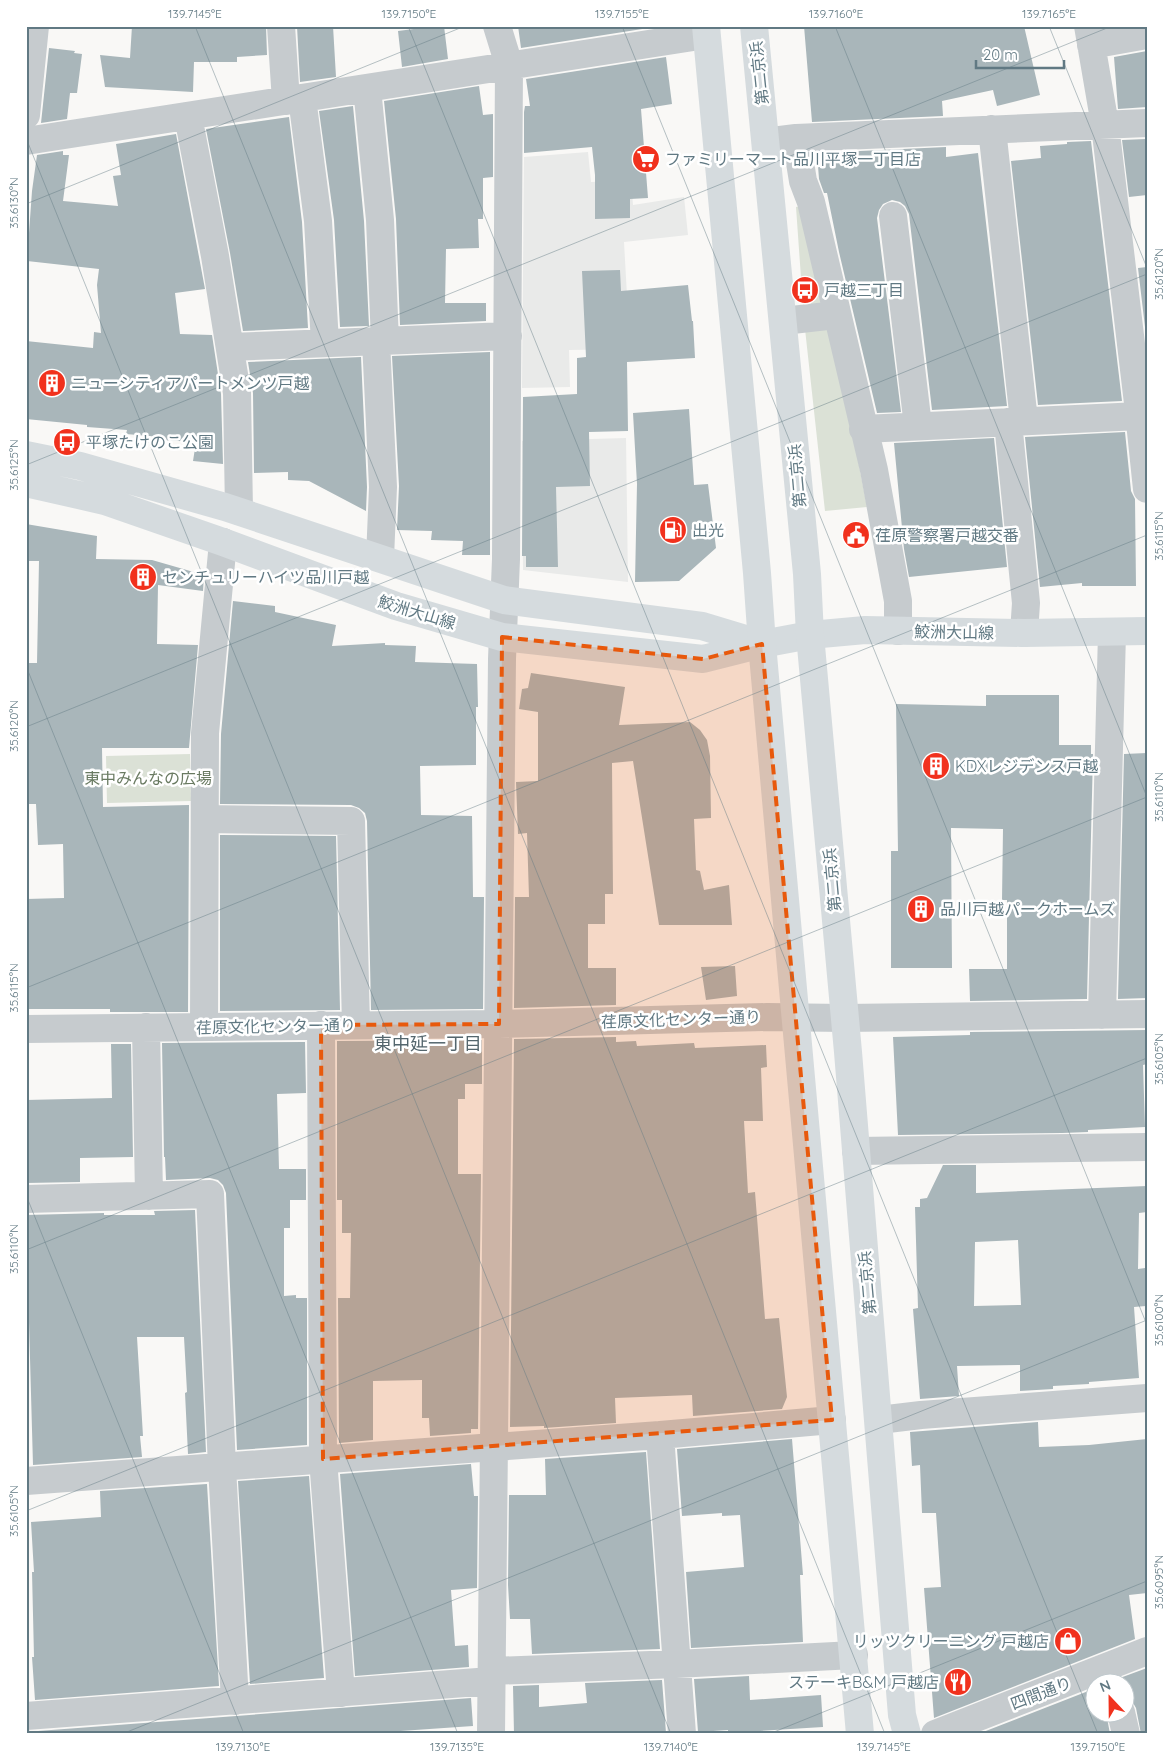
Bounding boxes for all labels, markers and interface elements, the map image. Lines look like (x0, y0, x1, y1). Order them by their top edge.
text: 139.7145°E (168, 6, 222, 21)
text: 139.7150°E (382, 6, 437, 21)
text: 139.7155°E (595, 6, 649, 21)
text: 139.7160°E (809, 6, 864, 21)
text: 139.7165°E (1022, 6, 1076, 21)
scale bar (976, 38, 1063, 70)
street label: 第二京浜 (746, 40, 772, 106)
text: 20 m (983, 45, 1018, 64)
supermarket icon: ファミリーマート品川平塚一丁目店 (631, 144, 661, 174)
place label: ファミリーマート品川平塚一丁目店 (665, 149, 921, 169)
text: 35.6130°N (6, 177, 21, 229)
text: 35.6120°N (1151, 248, 1166, 300)
bus stop icon: 戸越三丁目 (790, 275, 820, 305)
place label: 戸越三丁目 (824, 280, 904, 300)
building icon: ニューシティアパートメンツ戸越 (37, 368, 67, 398)
place label: ニューシティアパートメンツ戸越 (71, 373, 309, 393)
bus stop icon: 平塚たけのこ公園 (52, 427, 82, 457)
place label: 平塚たけのこ公園 (86, 432, 214, 452)
text: 35.6125°N (6, 439, 21, 491)
street label: 第二京浜 (784, 443, 810, 509)
text: 35.6115°N (1151, 511, 1166, 561)
fuel station icon: 出光 (658, 515, 688, 545)
place label: 出光 (692, 520, 724, 540)
public building icon: 荏原警察署戸越交番 (841, 520, 871, 550)
place label: 荏原警察署戸越交番 (875, 525, 1019, 545)
building icon: センチュリーハイツ品川戸越 (128, 562, 158, 592)
place label: センチュリーハイツ品川戸越 (162, 567, 369, 587)
street label: 鮫洲大山線 (376, 591, 458, 633)
street label: 鮫洲大山線 (914, 621, 994, 643)
text: 35.6120°N (6, 700, 21, 752)
building icon: KDXレジデンス戸越 (921, 751, 951, 781)
place label: KDXレジデンス戸越 (955, 756, 1098, 776)
park label: 東中みんなの広場 (84, 768, 212, 788)
text: 35.6110°N (1151, 772, 1166, 822)
street label: 第二京浜 (819, 847, 845, 913)
building icon: 品川戸越パークホームズ (906, 894, 936, 924)
place label: 品川戸越パークホームズ (940, 899, 1116, 919)
text: 35.6115°N (6, 963, 21, 1013)
street label: 荏原文化センター通り (601, 1006, 761, 1032)
street label: 荏原文化センター通り (196, 1015, 356, 1037)
district label: 東中延一丁目 (374, 1032, 482, 1055)
text: 35.6105°N (1151, 1033, 1166, 1085)
text: 35.6110°N (6, 1224, 21, 1274)
street label: 第二京浜 (854, 1250, 880, 1316)
text: 35.6100°N (1151, 1294, 1166, 1346)
text: 35.6105°N (6, 1485, 21, 1537)
text: 35.6095°N (1151, 1555, 1166, 1609)
shop icon: リッツクリーニング 戸越店 (1053, 1626, 1083, 1656)
place label: リッツクリーニング 戸越店 (853, 1631, 1049, 1651)
restaurant icon: ステーキB&M 戸越店 (943, 1667, 973, 1697)
place label: ステーキB&M 戸越店 (788, 1672, 939, 1692)
street label: 四間通り (1008, 1672, 1074, 1714)
north arrow (1086, 1672, 1136, 1722)
text: N (1097, 1676, 1113, 1696)
text: 139.7130°E (216, 1739, 270, 1754)
text: 139.7135°E (430, 1739, 484, 1754)
text: 139.7140°E (644, 1739, 698, 1754)
text: 139.7145°E (857, 1739, 911, 1754)
text: 139.7150°E (1071, 1739, 1126, 1754)

